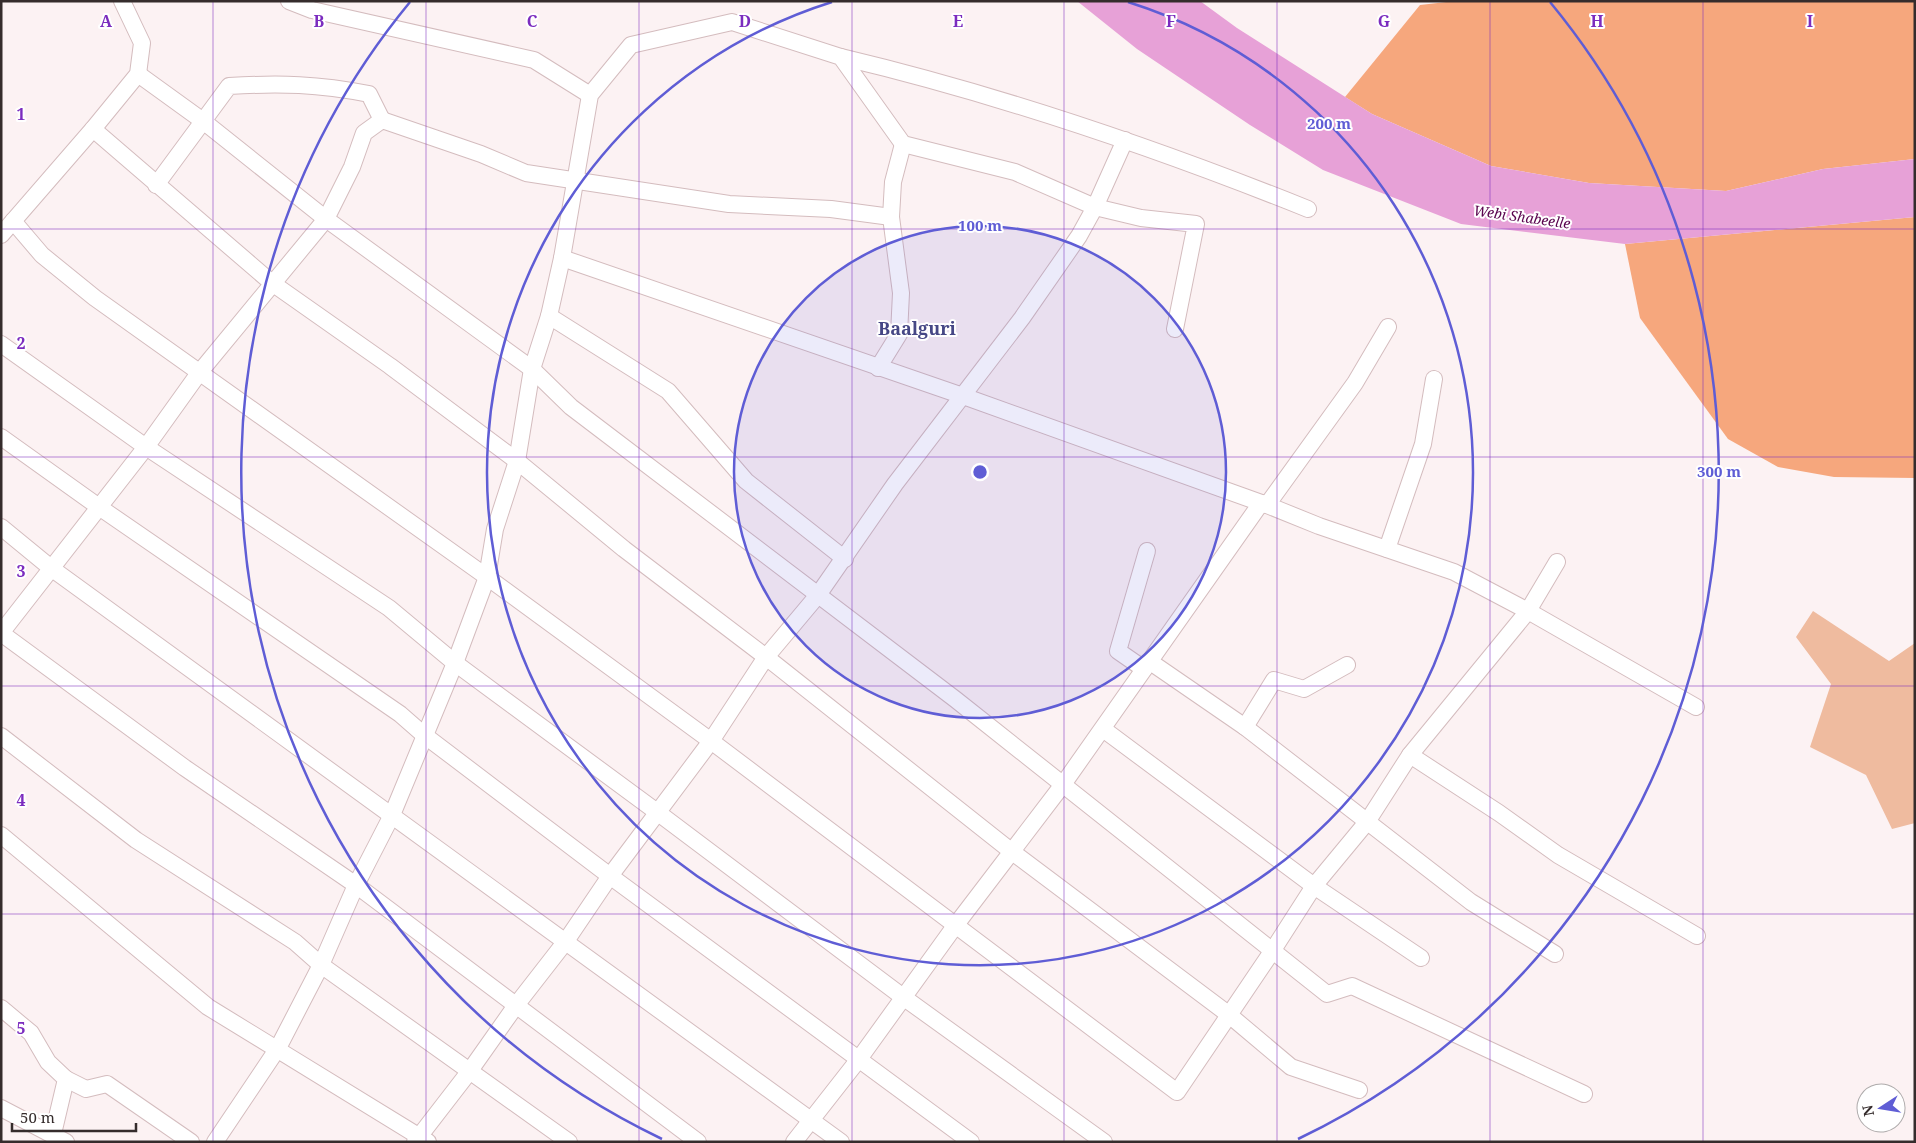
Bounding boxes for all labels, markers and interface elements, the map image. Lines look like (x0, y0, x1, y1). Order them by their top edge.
text: A (100, 10, 113, 32)
text: B (314, 10, 325, 32)
text: C (527, 10, 538, 32)
text: D (739, 10, 751, 32)
text: E (953, 10, 963, 32)
text: F (1166, 10, 1176, 32)
text: G (1378, 10, 1390, 32)
text: H (1590, 10, 1604, 32)
text: I (1807, 10, 1813, 32)
text: 1 (16, 103, 26, 125)
text: 200 m (1307, 113, 1351, 133)
water label: Webi Shabeelle (1472, 200, 1572, 233)
text: 100 m (958, 215, 1002, 235)
district label: Baalguri (878, 316, 957, 340)
text: 2 (16, 332, 26, 354)
text: 300 m (1697, 461, 1741, 481)
centre of rings (971, 463, 989, 481)
text: 3 (16, 560, 26, 582)
text: 4 (16, 789, 26, 811)
text: 5 (16, 1017, 26, 1039)
north arrow (1856, 1083, 1906, 1133)
scale bar (12, 1100, 136, 1132)
text: N (1857, 1103, 1878, 1118)
text: 50 m (20, 1107, 55, 1127)

